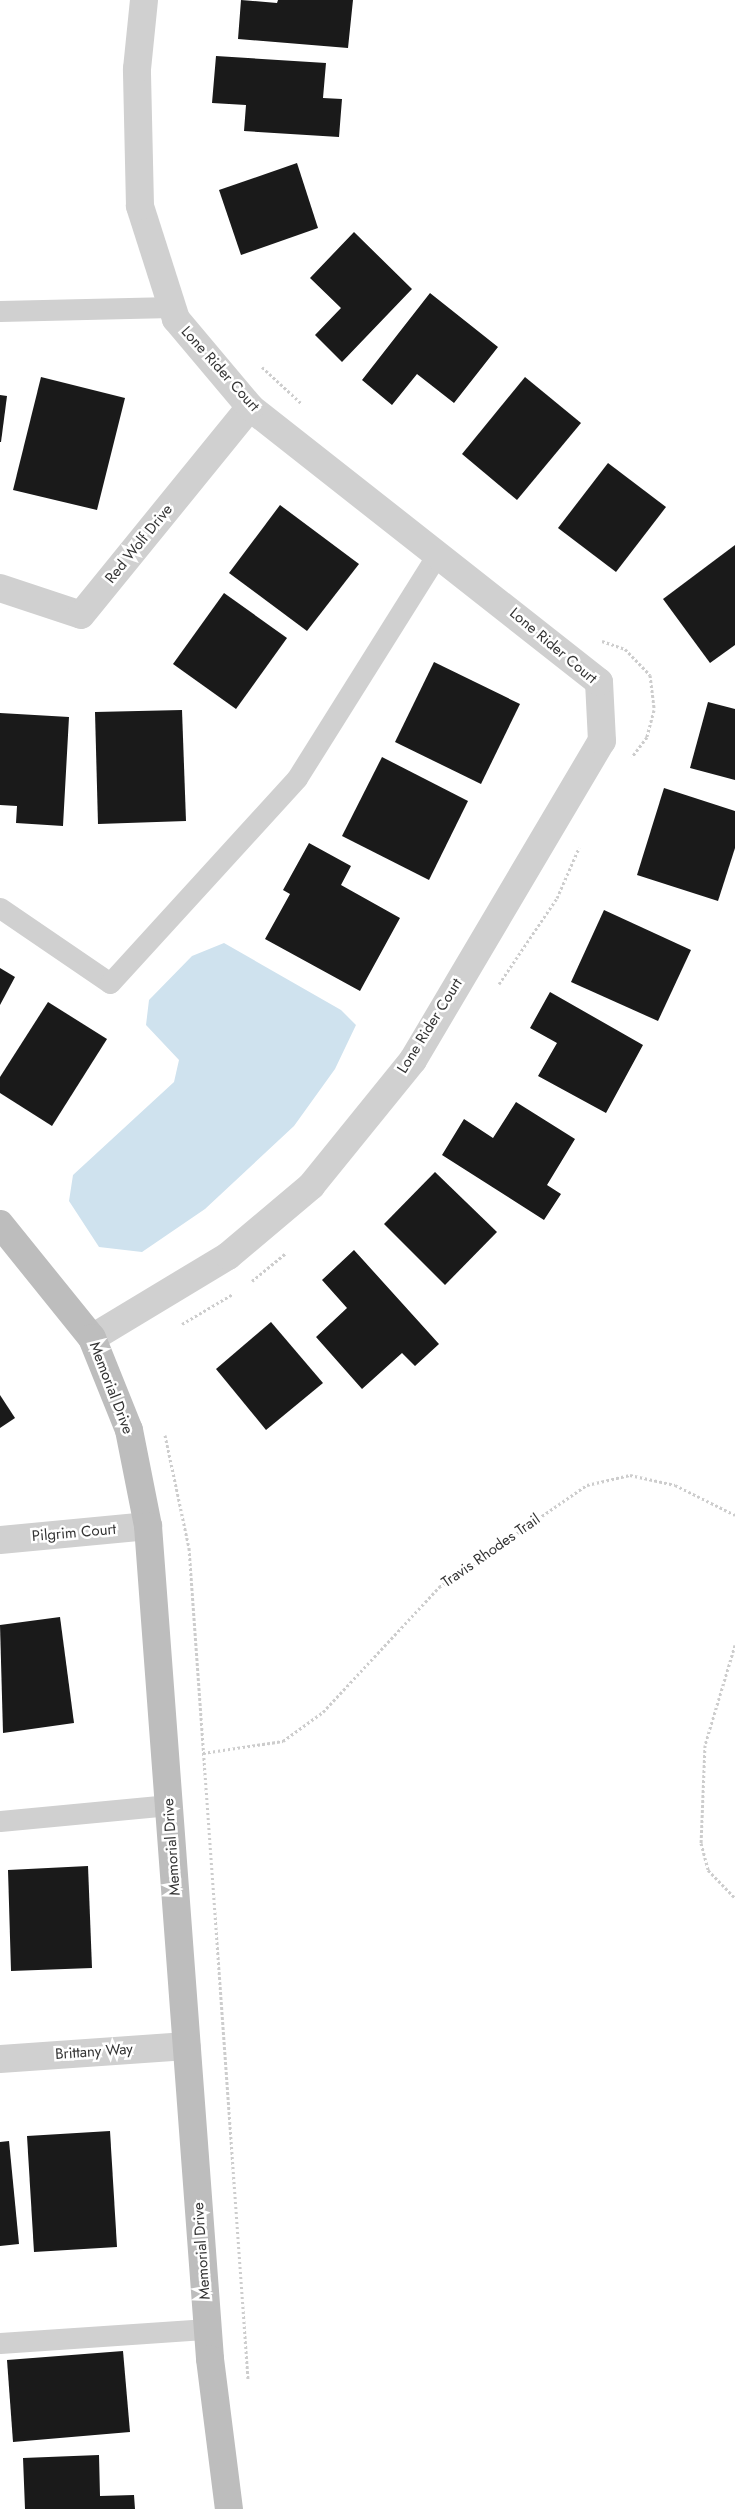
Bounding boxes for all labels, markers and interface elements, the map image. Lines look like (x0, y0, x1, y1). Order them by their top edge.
street label: Lone Rider Court (177, 323, 263, 415)
street label: Red Wolf Drive (102, 501, 176, 587)
street label: Lone Rider Court (506, 604, 600, 688)
street label: Lone Rider Court (394, 975, 466, 1077)
street label: Memorial Drive (85, 1339, 137, 1437)
street label: Travis Rhodes Trail (438, 1510, 544, 1592)
street label: Pilgrim Court (31, 1520, 117, 1546)
street label: Memorial Drive (160, 1798, 184, 1896)
street label: Brittany Way (55, 2040, 133, 2064)
street label: Memorial Drive (190, 2202, 214, 2300)

